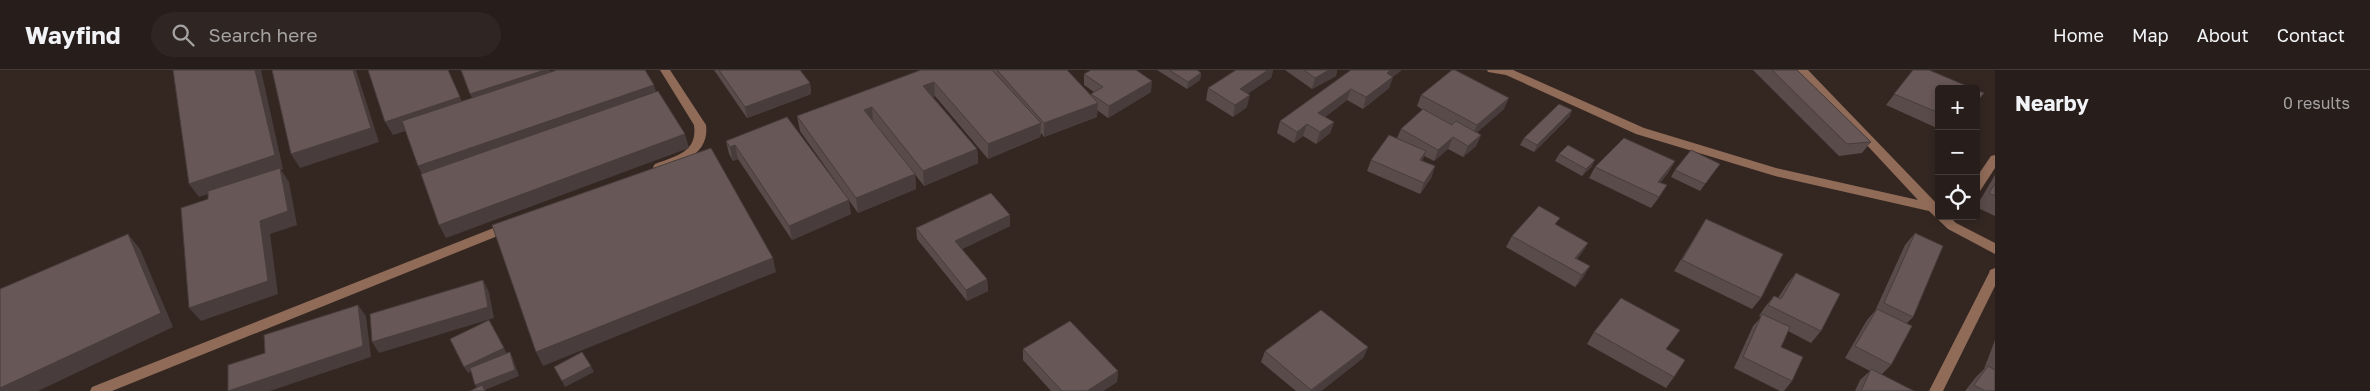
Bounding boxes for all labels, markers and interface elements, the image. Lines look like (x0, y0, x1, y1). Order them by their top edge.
search box (151, 12, 501, 57)
text: Wayfind (25, 20, 121, 49)
icon: search (169, 21, 197, 49)
text: Search here (209, 23, 317, 46)
text: Home (2053, 24, 2104, 46)
text: Map (2132, 24, 2169, 46)
text: About (2197, 24, 2249, 46)
text: Contact (2277, 24, 2345, 46)
map controls (1935, 85, 1980, 220)
button: + (1935, 85, 1980, 130)
text: Nearby (2015, 90, 2089, 116)
text: 0 results (2283, 93, 2350, 113)
button: − (1935, 130, 1980, 175)
button: locate (1935, 175, 1980, 220)

